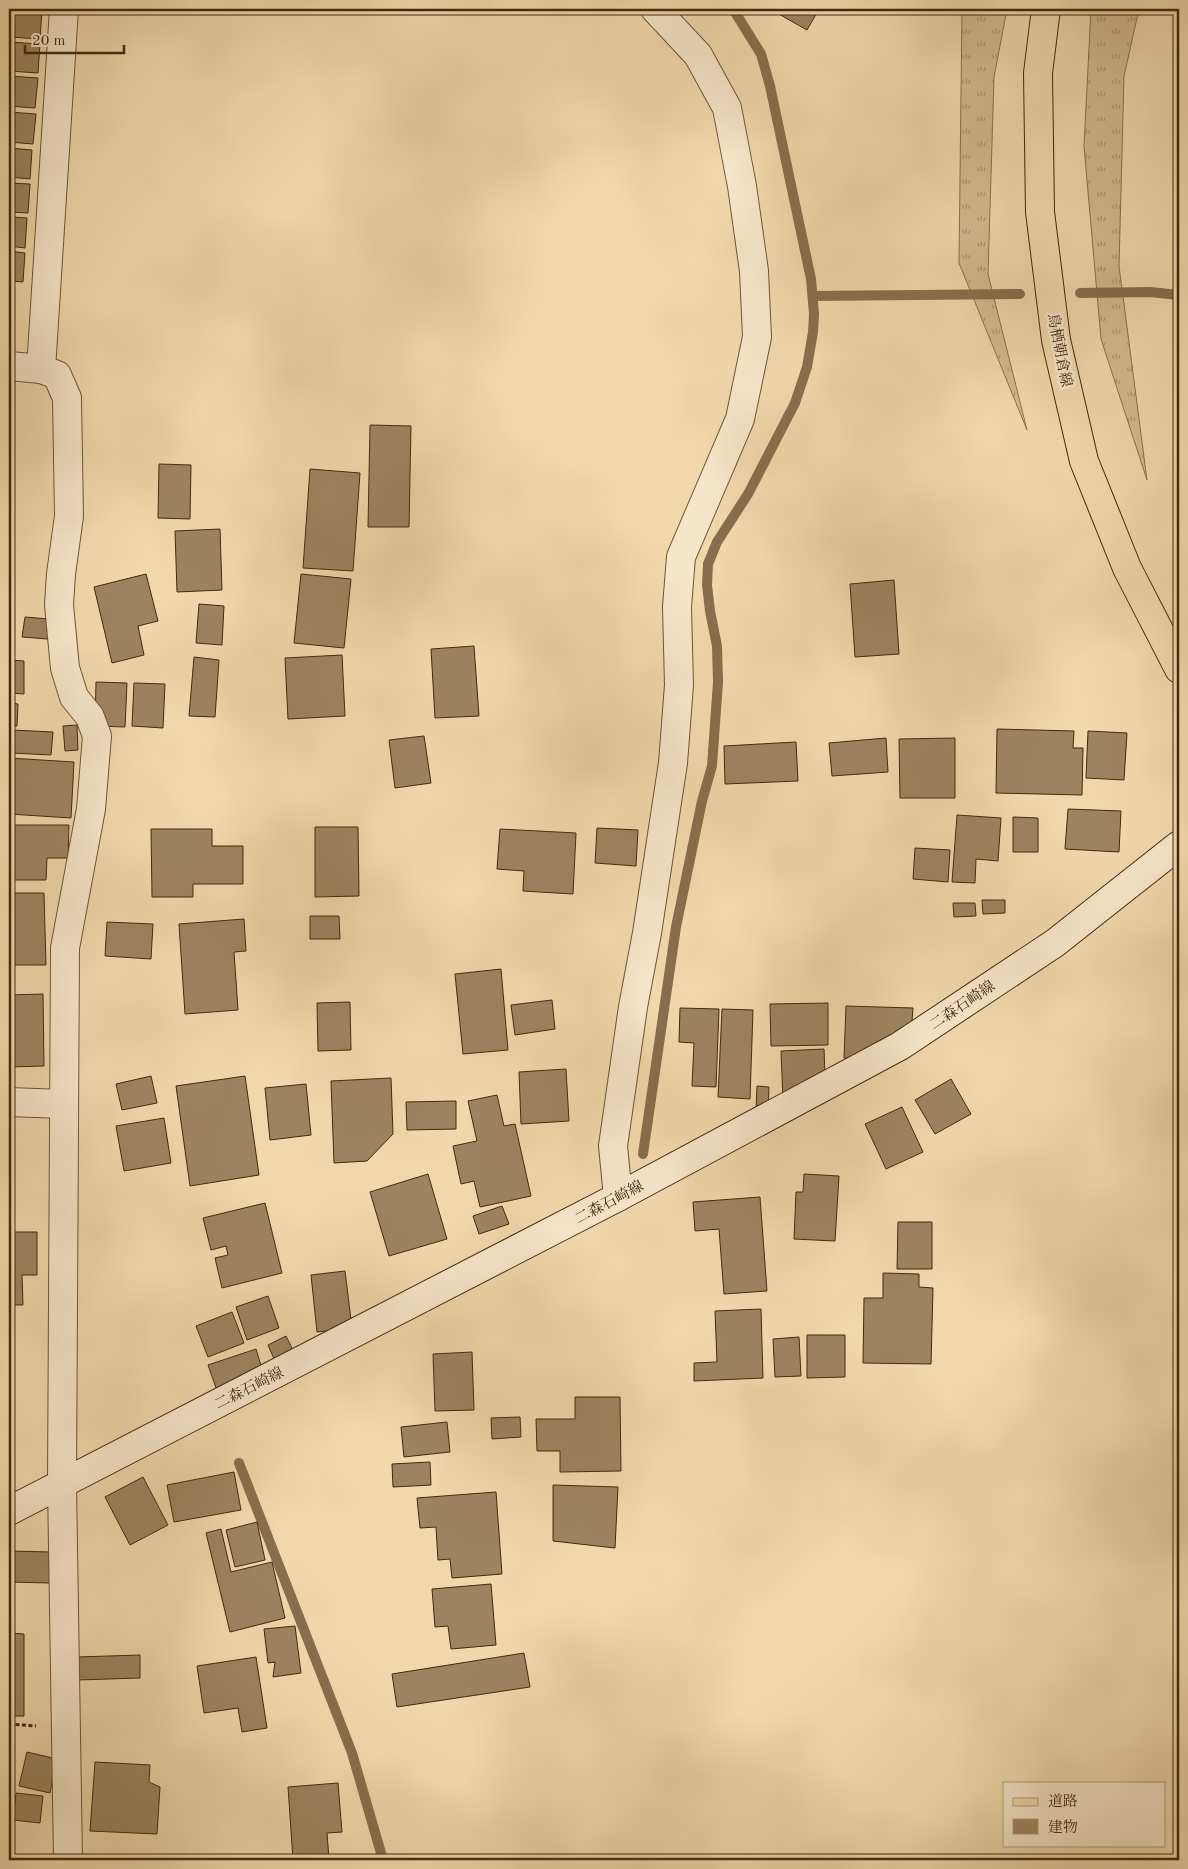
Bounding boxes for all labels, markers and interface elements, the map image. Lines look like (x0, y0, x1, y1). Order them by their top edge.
scale bar (25, 22, 124, 54)
text: 20 m (32, 34, 66, 49)
street label: 鳥栖朝倉線 (1044, 312, 1075, 389)
street label: 二森石崎線 (926, 977, 998, 1033)
street label: 二森石崎線 (572, 1177, 646, 1228)
street label: 二森石崎線 (212, 1364, 287, 1413)
legend (1003, 1782, 1166, 1846)
text: 道路 (1048, 1793, 1078, 1810)
text: 建物 (1048, 1819, 1078, 1836)

